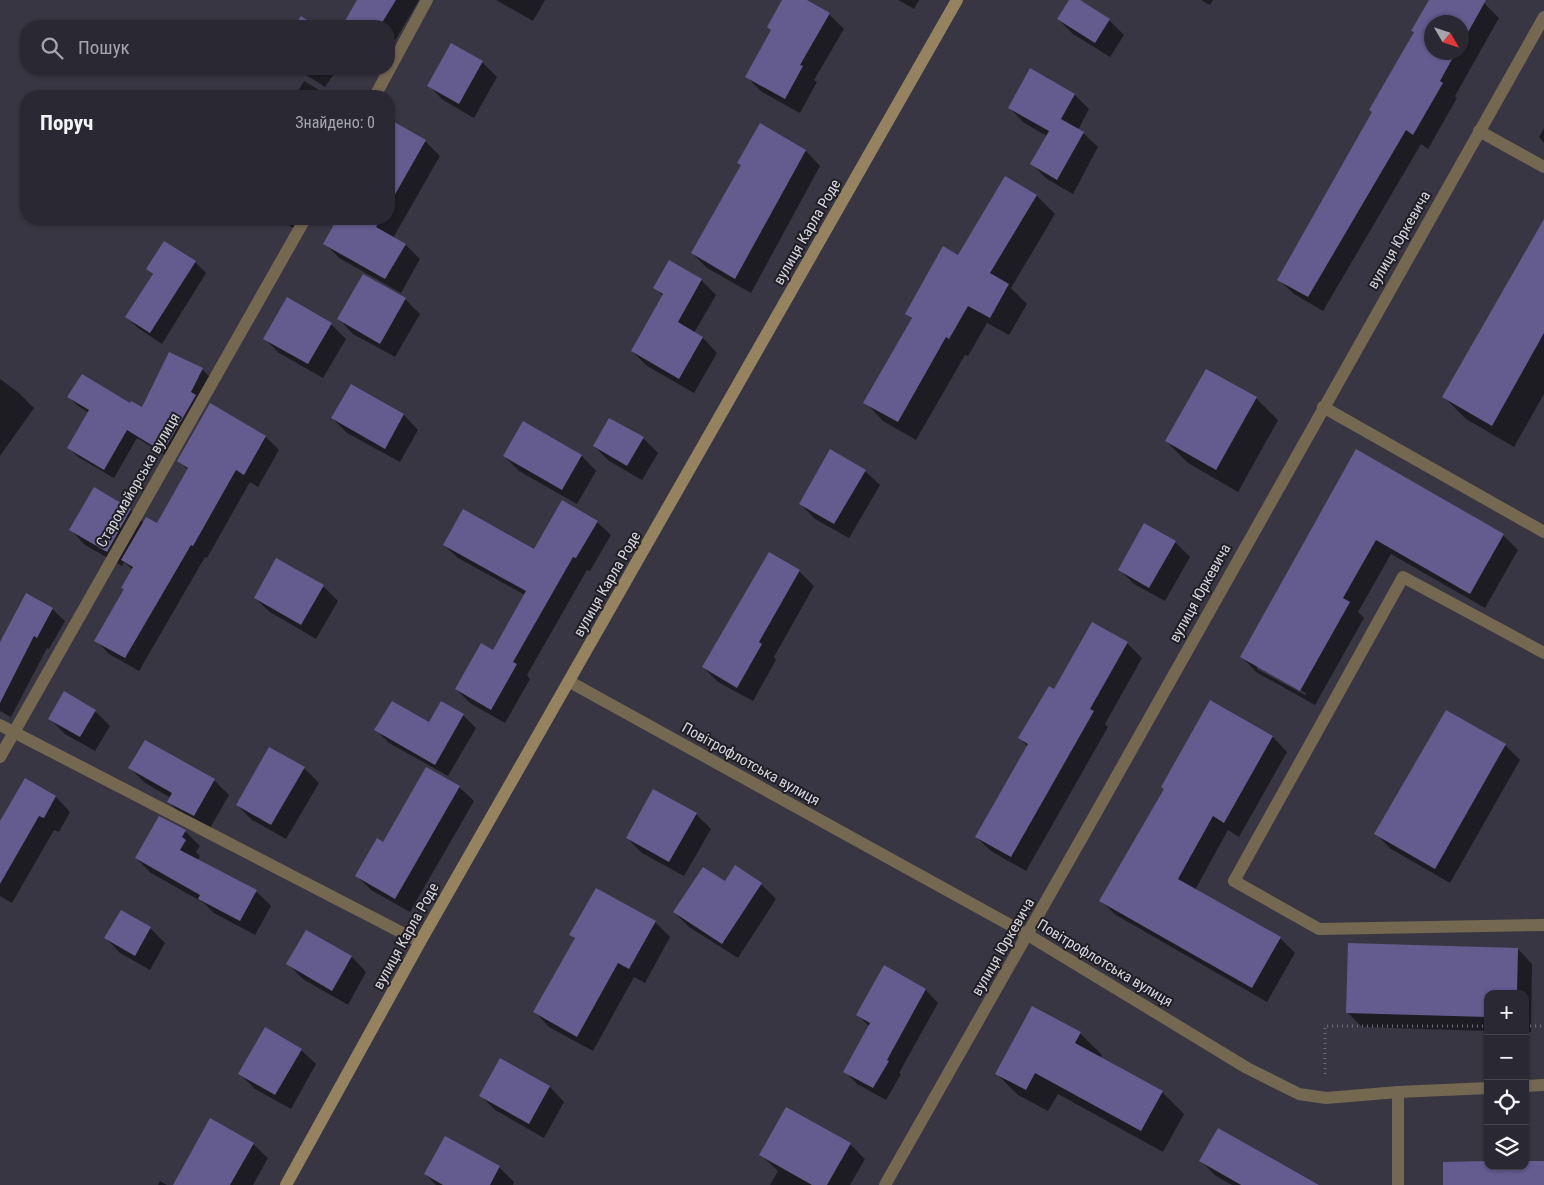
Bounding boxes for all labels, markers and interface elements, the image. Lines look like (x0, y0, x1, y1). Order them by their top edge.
north arrow (1424, 15, 1469, 60)
search box (20, 20, 395, 75)
icon: search (38, 34, 66, 62)
text: Пошук (78, 36, 130, 59)
text: Поруч (40, 111, 93, 135)
text: Знайдено: 0 (295, 113, 375, 132)
street label: вулиця Карла Роде (770, 176, 844, 288)
street label: вулиця Юркевича (1364, 188, 1434, 292)
street label: Старомайорська вулиця (92, 410, 184, 550)
street label: вулиця Карла Роде (570, 528, 644, 640)
street label: вулиця Юркевича (1165, 541, 1235, 645)
street label: Повітрофлотська вулиця (679, 719, 823, 809)
street label: вулиця Карла Роде (369, 880, 443, 992)
street label: вулиця Юркевича (968, 895, 1038, 999)
street label: Повітрофлотська вулиця (1034, 915, 1176, 1011)
map controls (1484, 990, 1529, 1170)
button: + (1484, 990, 1529, 1035)
button: − (1484, 1035, 1529, 1080)
button: locate (1484, 1080, 1529, 1125)
button: layers (1484, 1125, 1529, 1170)

